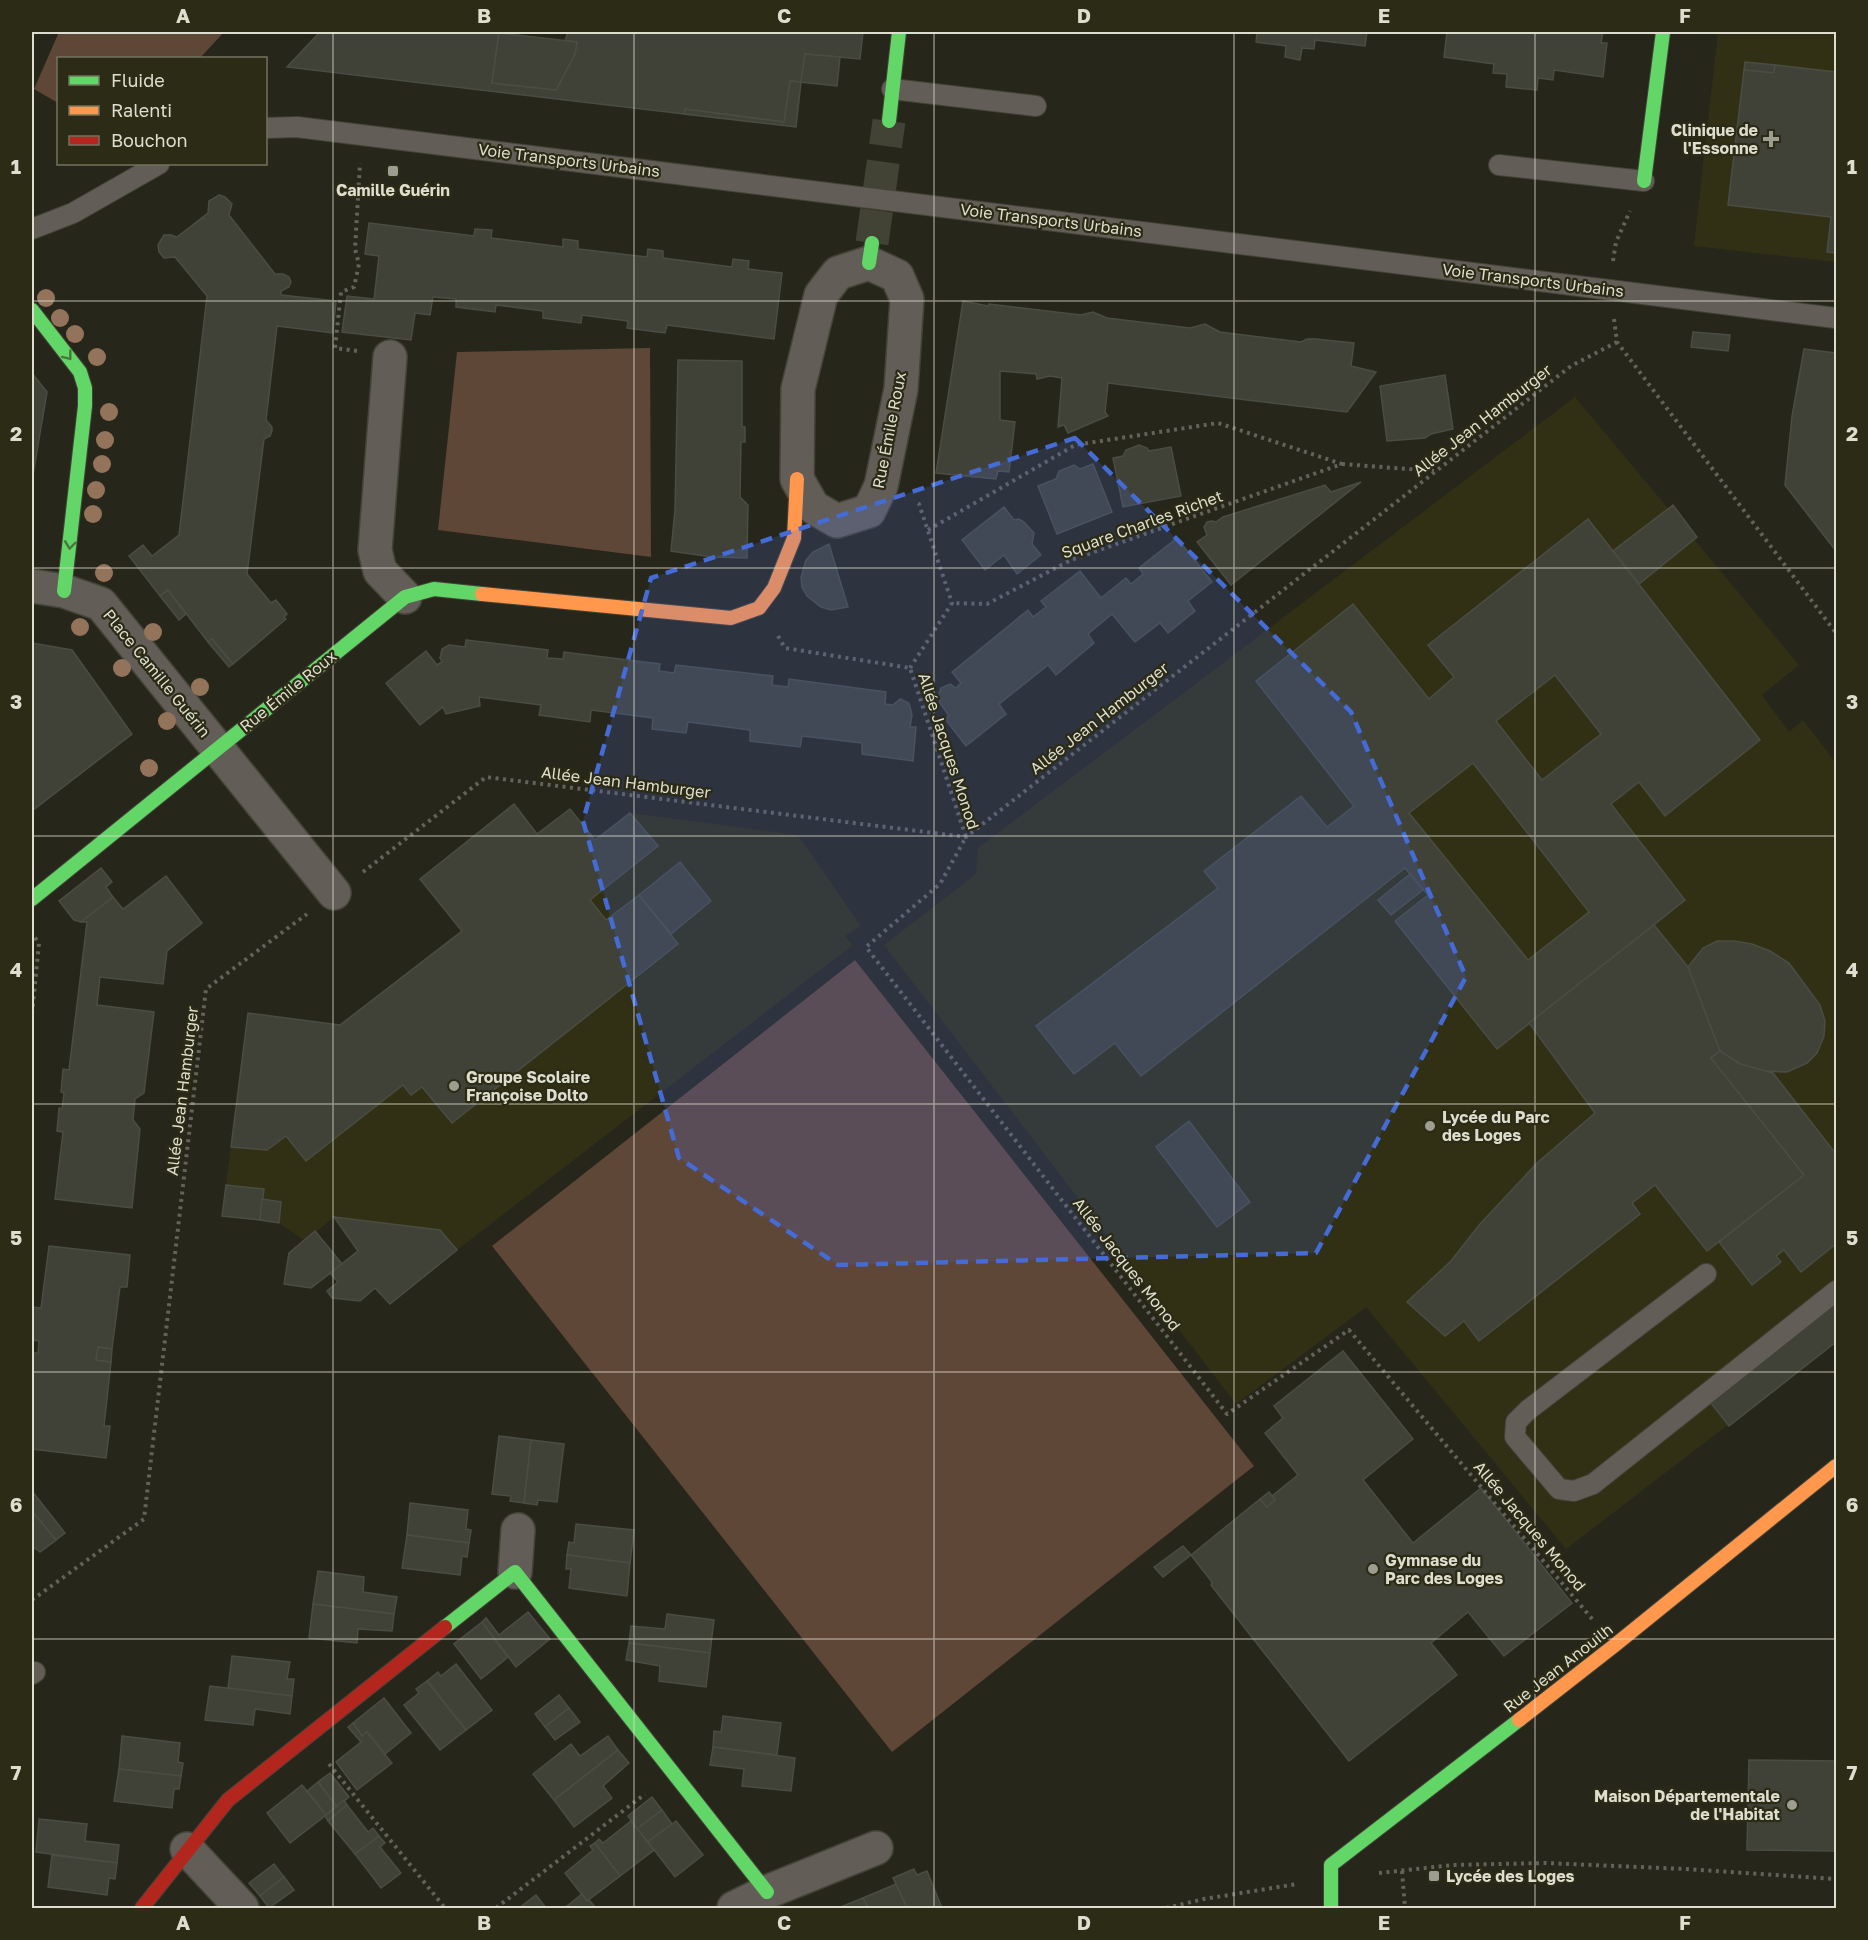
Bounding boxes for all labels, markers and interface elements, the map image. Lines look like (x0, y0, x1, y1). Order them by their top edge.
text: A (176, 3, 190, 27)
text: B (477, 3, 491, 27)
text: C (777, 3, 791, 27)
text: D (1077, 3, 1091, 27)
text: E (1378, 3, 1390, 27)
text: F (1679, 3, 1691, 27)
legend (57, 57, 267, 165)
text: Fluide (111, 69, 165, 91)
text: Ralenti (111, 99, 172, 121)
place label: Clinique de l'Essonne (1671, 120, 1758, 158)
text: Bouchon (111, 129, 188, 151)
marker: Clinique de l'Essonne (1762, 130, 1780, 148)
street label: Voie Transports Urbains (477, 139, 661, 181)
text: 1 (11, 154, 21, 178)
text: 1 (1847, 154, 1857, 178)
marker: Camille Guérin (386, 164, 400, 178)
place label: Camille Guérin (336, 180, 450, 200)
street label: Voie Transports Urbains (959, 199, 1143, 241)
street label: Voie Transports Urbains (1441, 259, 1625, 301)
one-way arrow (60, 349, 71, 360)
street label: Allée Jean Hamburger (1409, 360, 1555, 480)
street label: Rue Émile Roux (868, 370, 910, 490)
text: 2 (10, 421, 22, 445)
text: 2 (1846, 421, 1858, 445)
street label: Square Charles Richet (1059, 485, 1225, 563)
one-way arrow (64, 541, 77, 550)
street label: Place Camille Guérin (99, 605, 215, 741)
street label: Rue Émile Roux (236, 646, 341, 736)
street label: Allée Jean Hamburger (1026, 658, 1172, 778)
street label: Allée Jacques Monod (914, 670, 984, 832)
text: 3 (10, 689, 22, 713)
text: 3 (1846, 689, 1858, 713)
street label: Allée Jean Hamburger (540, 762, 712, 802)
text: 4 (10, 957, 22, 981)
text: 4 (1846, 957, 1858, 981)
street label: Allée Jean Hamburger (162, 1005, 202, 1177)
place label: Groupe Scolaire Françoise Dolto (466, 1067, 590, 1105)
marker: Groupe Scolaire Françoise Dolto (447, 1079, 461, 1093)
place label: Lycée du Parc des Loges (1442, 1107, 1550, 1145)
marker: Lycée du Parc des Loges (1423, 1119, 1437, 1133)
street label: Allée Jacques Monod (1069, 1193, 1185, 1335)
text: 5 (10, 1225, 22, 1249)
text: 5 (1846, 1225, 1858, 1249)
street label: Allée Jacques Monod (1470, 1457, 1590, 1595)
text: 6 (10, 1492, 22, 1516)
text: 6 (1846, 1492, 1858, 1516)
place label: Gymnase du Parc des Loges (1385, 1550, 1503, 1588)
marker: Gymnase du Parc des Loges (1366, 1562, 1380, 1576)
street label: Rue Jean Anouilh (1499, 1619, 1617, 1717)
text: 7 (11, 1760, 22, 1784)
text: 7 (1847, 1760, 1858, 1784)
place label: Maison Départementale de l'Habitat (1594, 1786, 1780, 1824)
marker: Maison Départementale de l'Habitat (1785, 1798, 1799, 1812)
place label: Lycée des Loges (1446, 1866, 1575, 1886)
marker: Lycée des Loges (1427, 1869, 1441, 1883)
text: A (176, 1910, 190, 1934)
text: B (477, 1910, 491, 1934)
text: C (777, 1910, 791, 1934)
text: D (1077, 1910, 1091, 1934)
text: E (1378, 1910, 1390, 1934)
text: F (1679, 1910, 1691, 1934)

